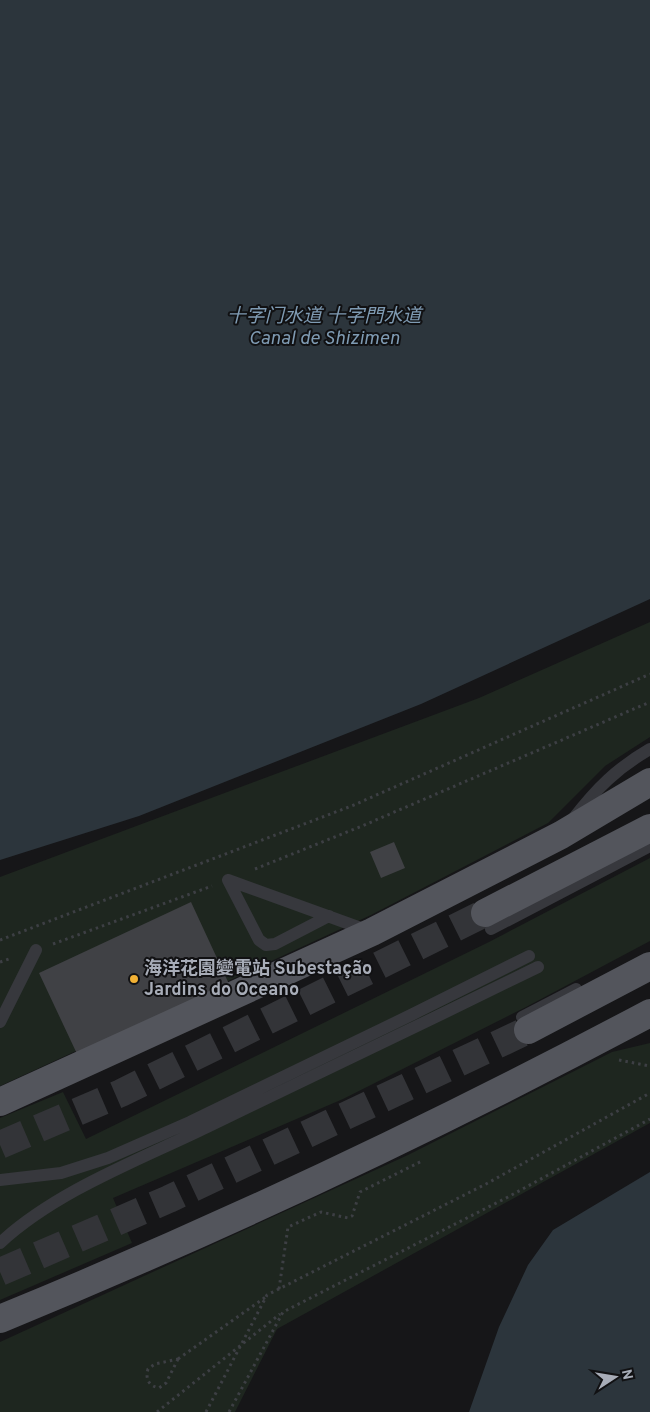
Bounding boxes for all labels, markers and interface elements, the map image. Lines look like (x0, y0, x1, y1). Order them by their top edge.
water label: 十字门水道 十字門水道 Canal de Shizimen (227, 305, 424, 351)
place label: 海洋花園變電站 Subestação Jardins do Oceano (144, 958, 372, 1002)
marker: 海洋花園變電站 Subestação Jardins do Oceano (128, 973, 140, 985)
north arrow (590, 1352, 640, 1402)
text: N (617, 1368, 636, 1381)

